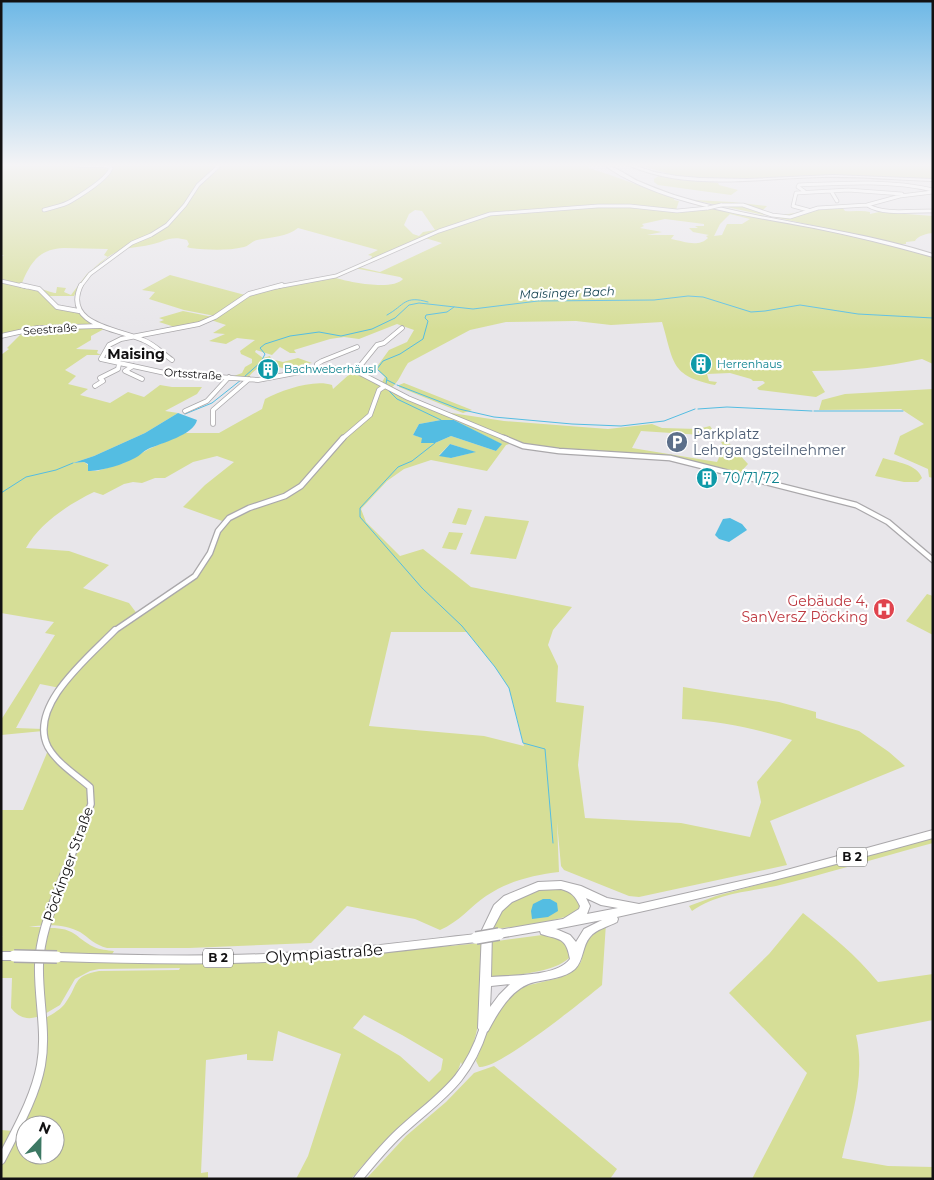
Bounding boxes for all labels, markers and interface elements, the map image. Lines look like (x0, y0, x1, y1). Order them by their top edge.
water label: Maisinger Bach (519, 283, 615, 302)
street label: Seestraße (22, 320, 78, 338)
district label: Maising (107, 345, 165, 363)
building icon: Herrenhaus (689, 352, 713, 376)
building icon: Bachweberhäusl (256, 357, 280, 381)
place label: Herrenhaus (717, 357, 783, 371)
place label: Bachweberhäusl (284, 362, 376, 376)
street label: Ortsstraße (164, 365, 223, 383)
place label: Parkplatz Lehrgangsteilnehmer (693, 425, 846, 459)
parking icon: Parkplatz Lehrgangsteilnehmer (665, 430, 689, 454)
building icon: 70/71/72 (695, 466, 719, 490)
place label: 70/71/72 (723, 469, 779, 487)
place label: Gebäude 4, SanVersZ Pöcking (741, 592, 868, 626)
hospital icon: Gebäude 4, SanVersZ Pöcking (872, 597, 896, 621)
street label: Pöckinger Straße (39, 804, 97, 924)
road number: B 2 (837, 848, 867, 866)
street label: Olympiastraße (265, 940, 383, 967)
road number: B 2 (203, 948, 233, 968)
north arrow (15, 1115, 65, 1165)
text: N (36, 1117, 53, 1138)

